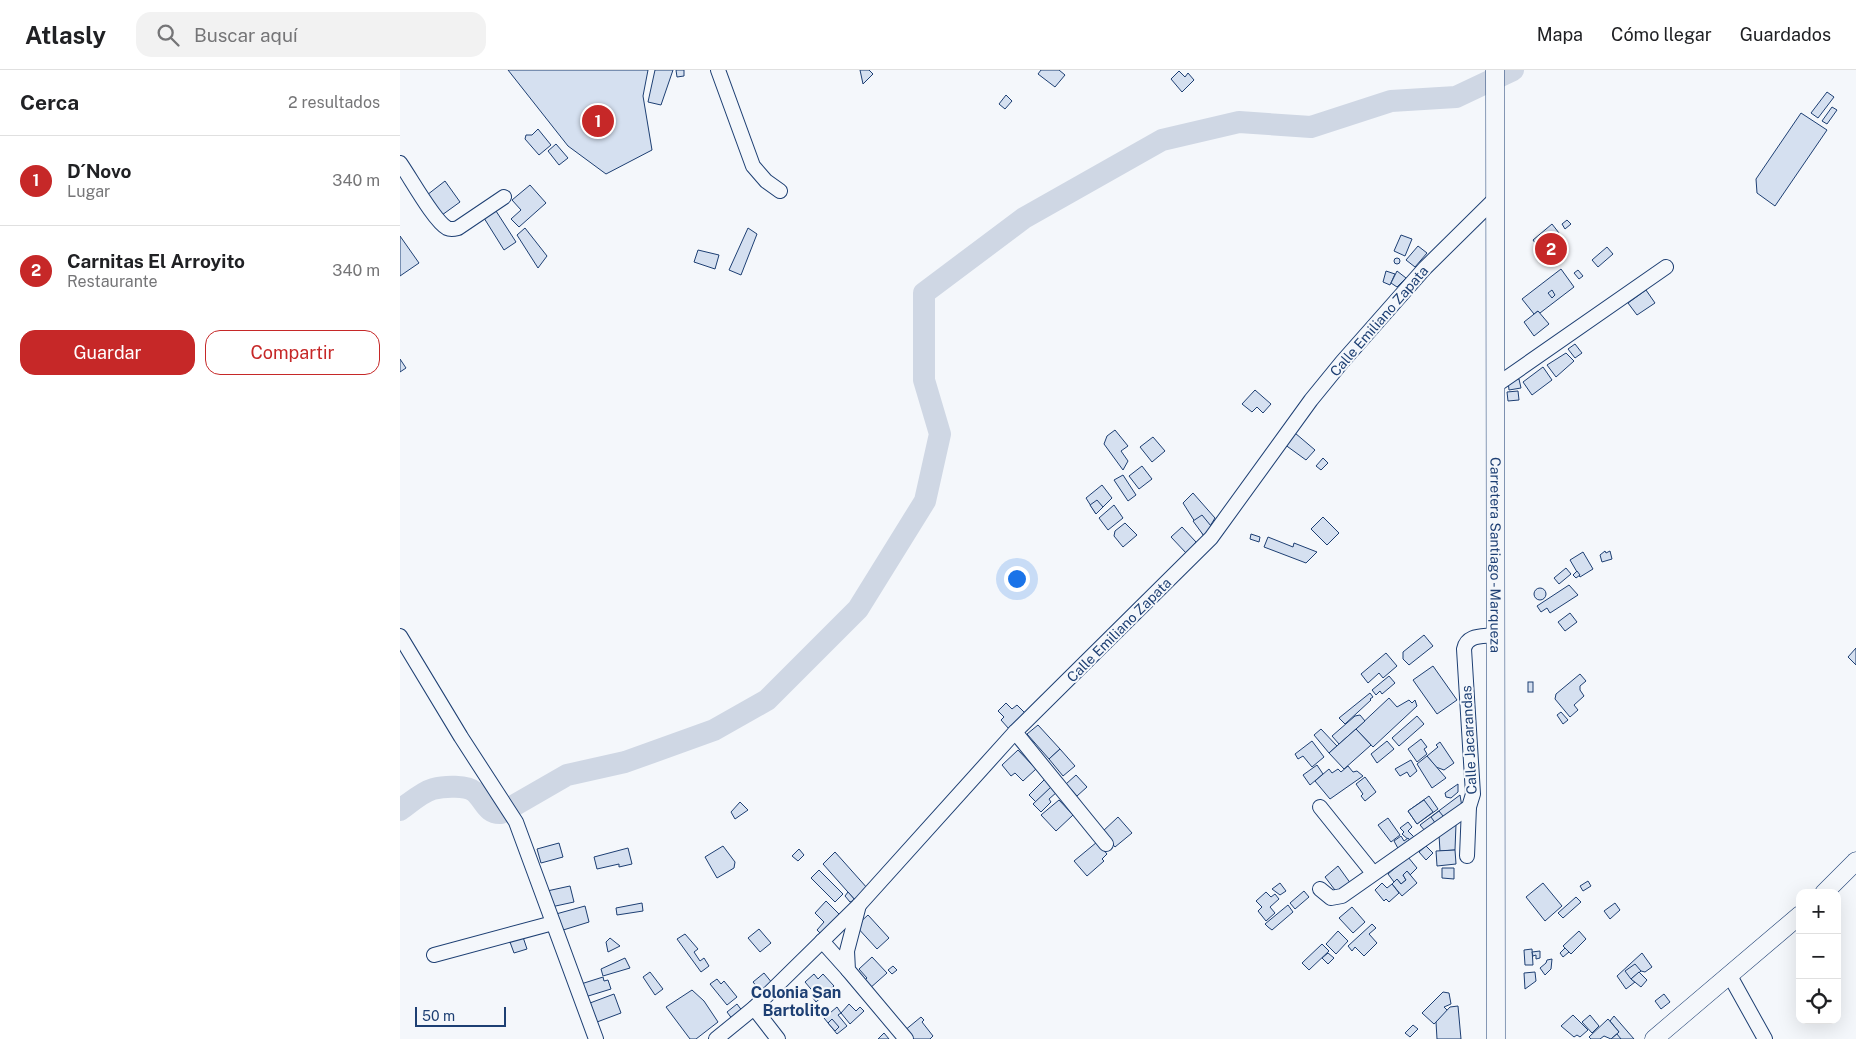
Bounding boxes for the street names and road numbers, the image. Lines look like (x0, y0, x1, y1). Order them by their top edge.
street label: Calle Emiliano Zapata (1327, 263, 1431, 379)
street label: Carretera Santiago - Marqueza (1487, 457, 1504, 653)
street label: Calle Emiliano Zapata (1064, 575, 1174, 685)
street label: Calle Jacarandas (1458, 685, 1480, 795)

